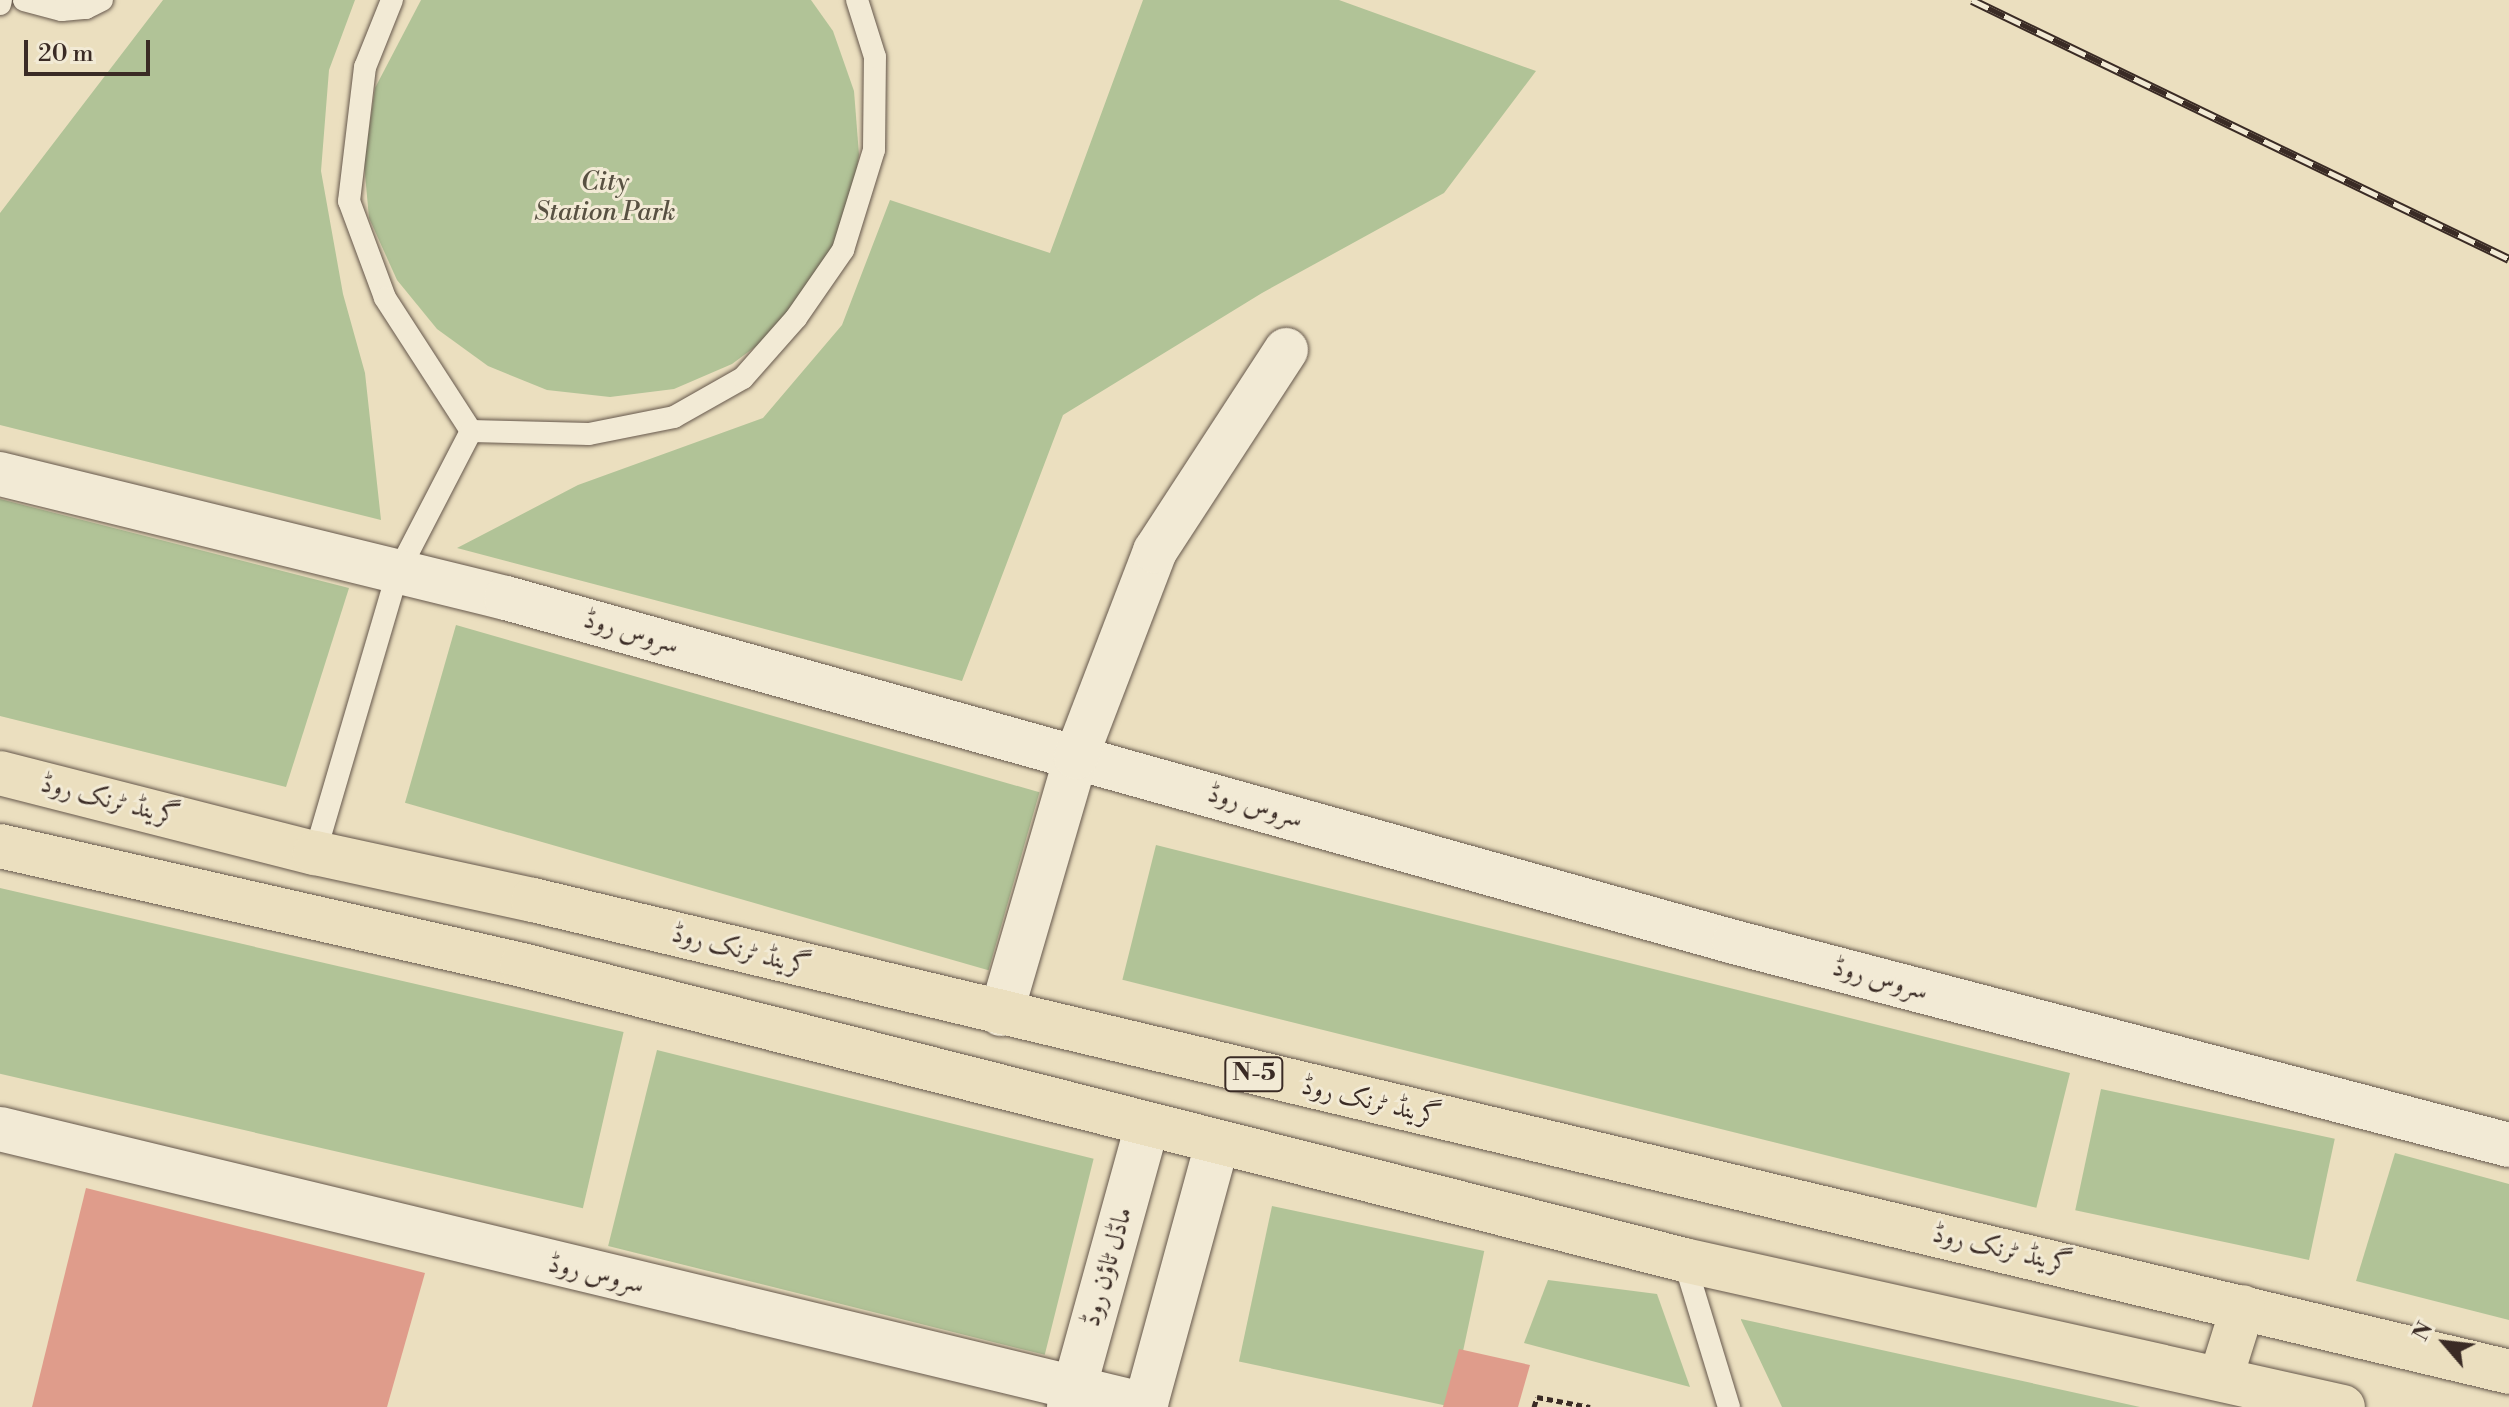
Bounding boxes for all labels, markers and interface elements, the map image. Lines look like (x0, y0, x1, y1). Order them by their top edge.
scale bar (28, 24, 154, 74)
text: 20 m (38, 39, 94, 69)
park label: City Station Park (534, 167, 676, 228)
street label: سروس روڈ (580, 605, 682, 661)
street label: گرینڈ ٹرنک روڈ (37, 769, 183, 833)
street label: سروس روڈ (1204, 779, 1306, 835)
street label: گرینڈ ٹرنک روڈ (668, 919, 814, 983)
street label: سروس روڈ (1829, 952, 1931, 1008)
road number: N-5 (1224, 1054, 1284, 1094)
street label: گرینڈ ٹرنک روڈ (1298, 1071, 1444, 1133)
street label: ماڈل ٹاؤن روڈ (1076, 1204, 1140, 1330)
street label: گرینڈ ٹرنک روڈ (1929, 1219, 2075, 1281)
street label: سروس روڈ (545, 1249, 647, 1301)
north arrow (2405, 1303, 2485, 1383)
text: N (2407, 1317, 2439, 1346)

